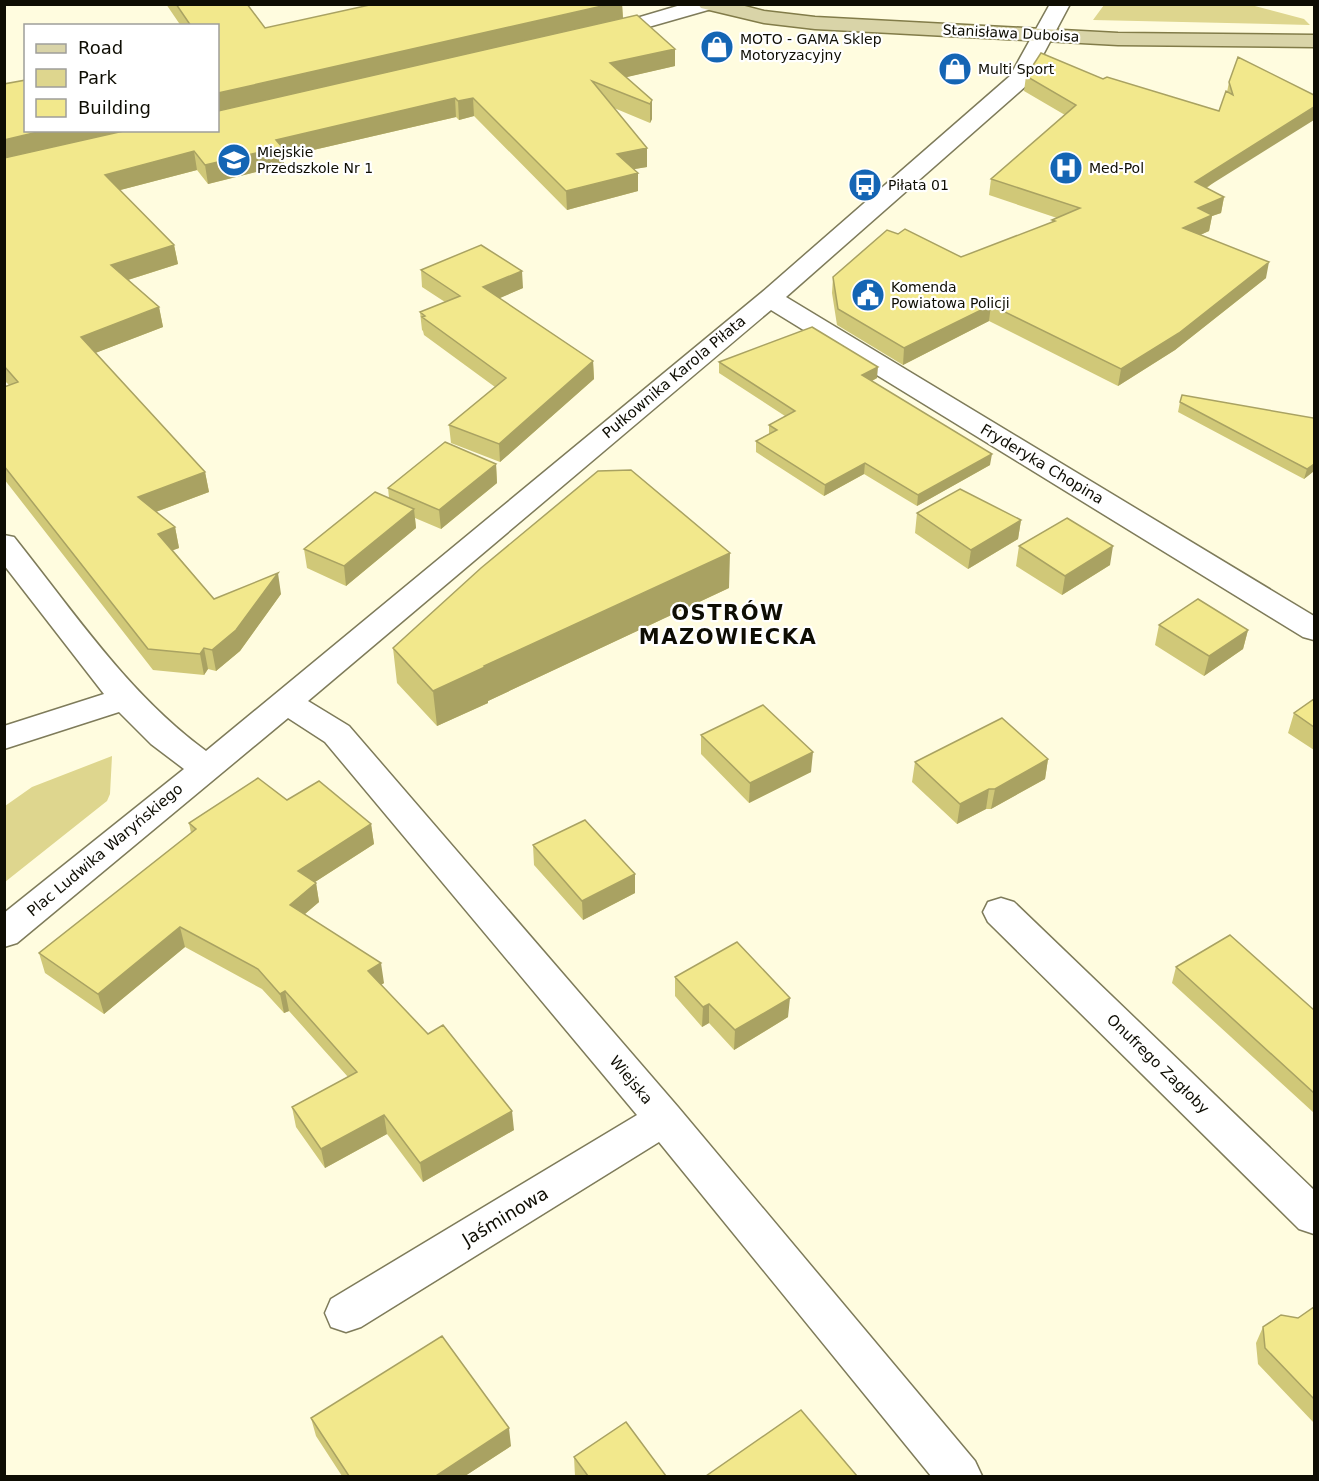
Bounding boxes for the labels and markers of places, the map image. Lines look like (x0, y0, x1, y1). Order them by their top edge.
shop icon: MOTO - GAMA Sklep Motoryzacyjny (699, 29, 735, 65)
place label: MOTO - GAMA Sklep Motoryzacyjny (740, 31, 882, 63)
shop icon: Multi Sport (937, 51, 973, 87)
place label: Multi Sport (978, 61, 1055, 77)
school or university icon: Miejskie Przedszkole Nr 1 (216, 142, 252, 178)
place label: Miejskie Przedszkole Nr 1 (257, 144, 373, 176)
hospital icon: Med-Pol (1048, 150, 1084, 186)
place label: Med-Pol (1089, 160, 1144, 176)
bus stop icon: Piłata 01 (847, 167, 883, 203)
place label: Piłata 01 (888, 177, 949, 193)
public building icon: Komenda Powiatowa Policji (850, 277, 886, 313)
place label: Komenda Powiatowa Policji (891, 279, 1010, 311)

